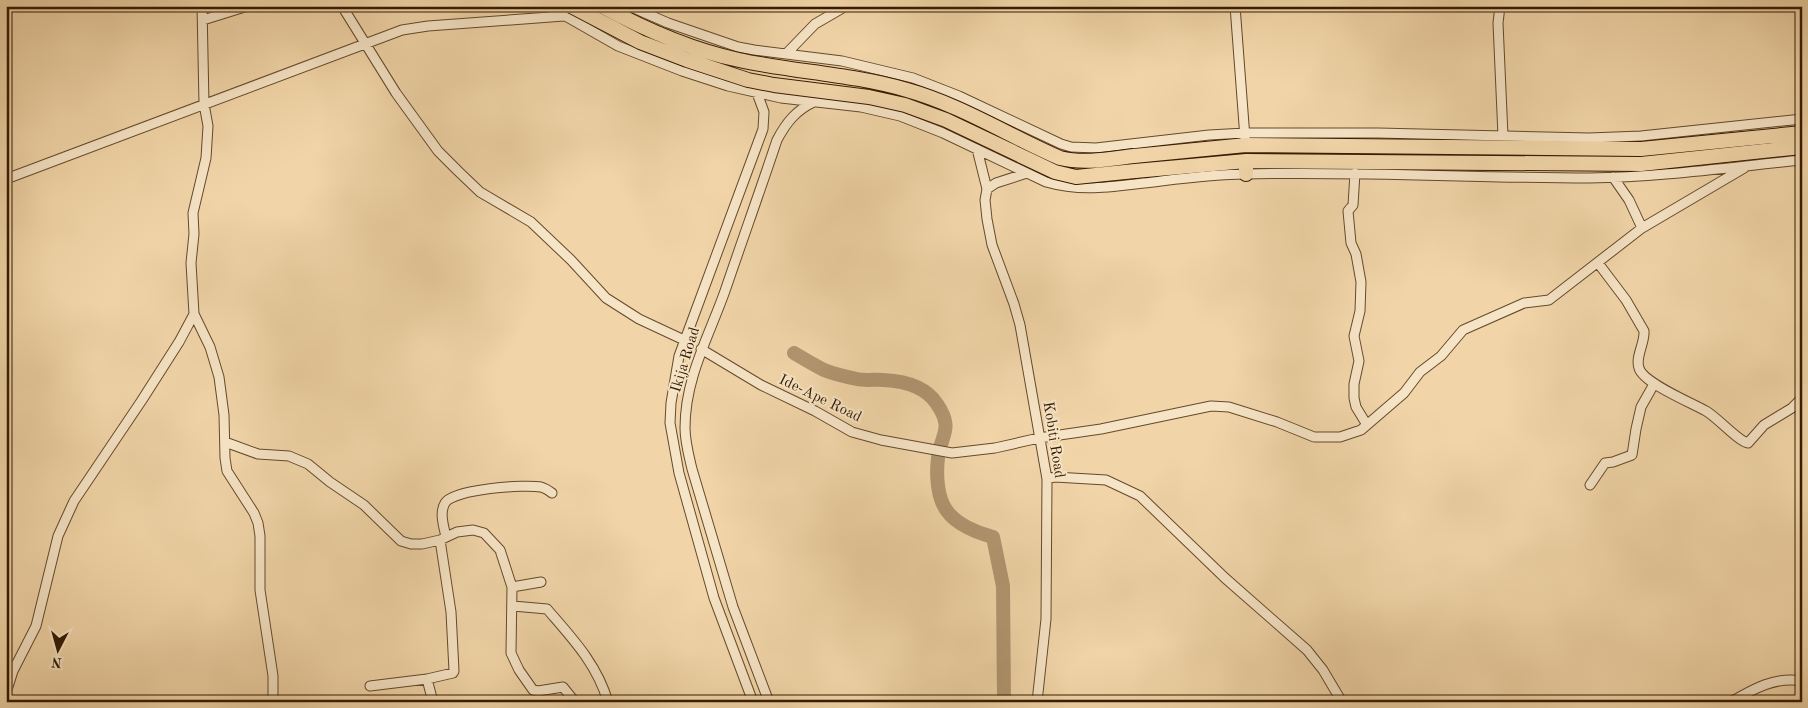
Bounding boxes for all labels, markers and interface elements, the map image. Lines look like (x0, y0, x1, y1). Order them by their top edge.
street label: Ikija Road (669, 325, 703, 395)
street label: Ide-Ape Road (776, 373, 864, 426)
street label: Kobiti Road (1040, 401, 1066, 480)
north arrow (32, 626, 82, 676)
text: N (50, 654, 63, 669)

